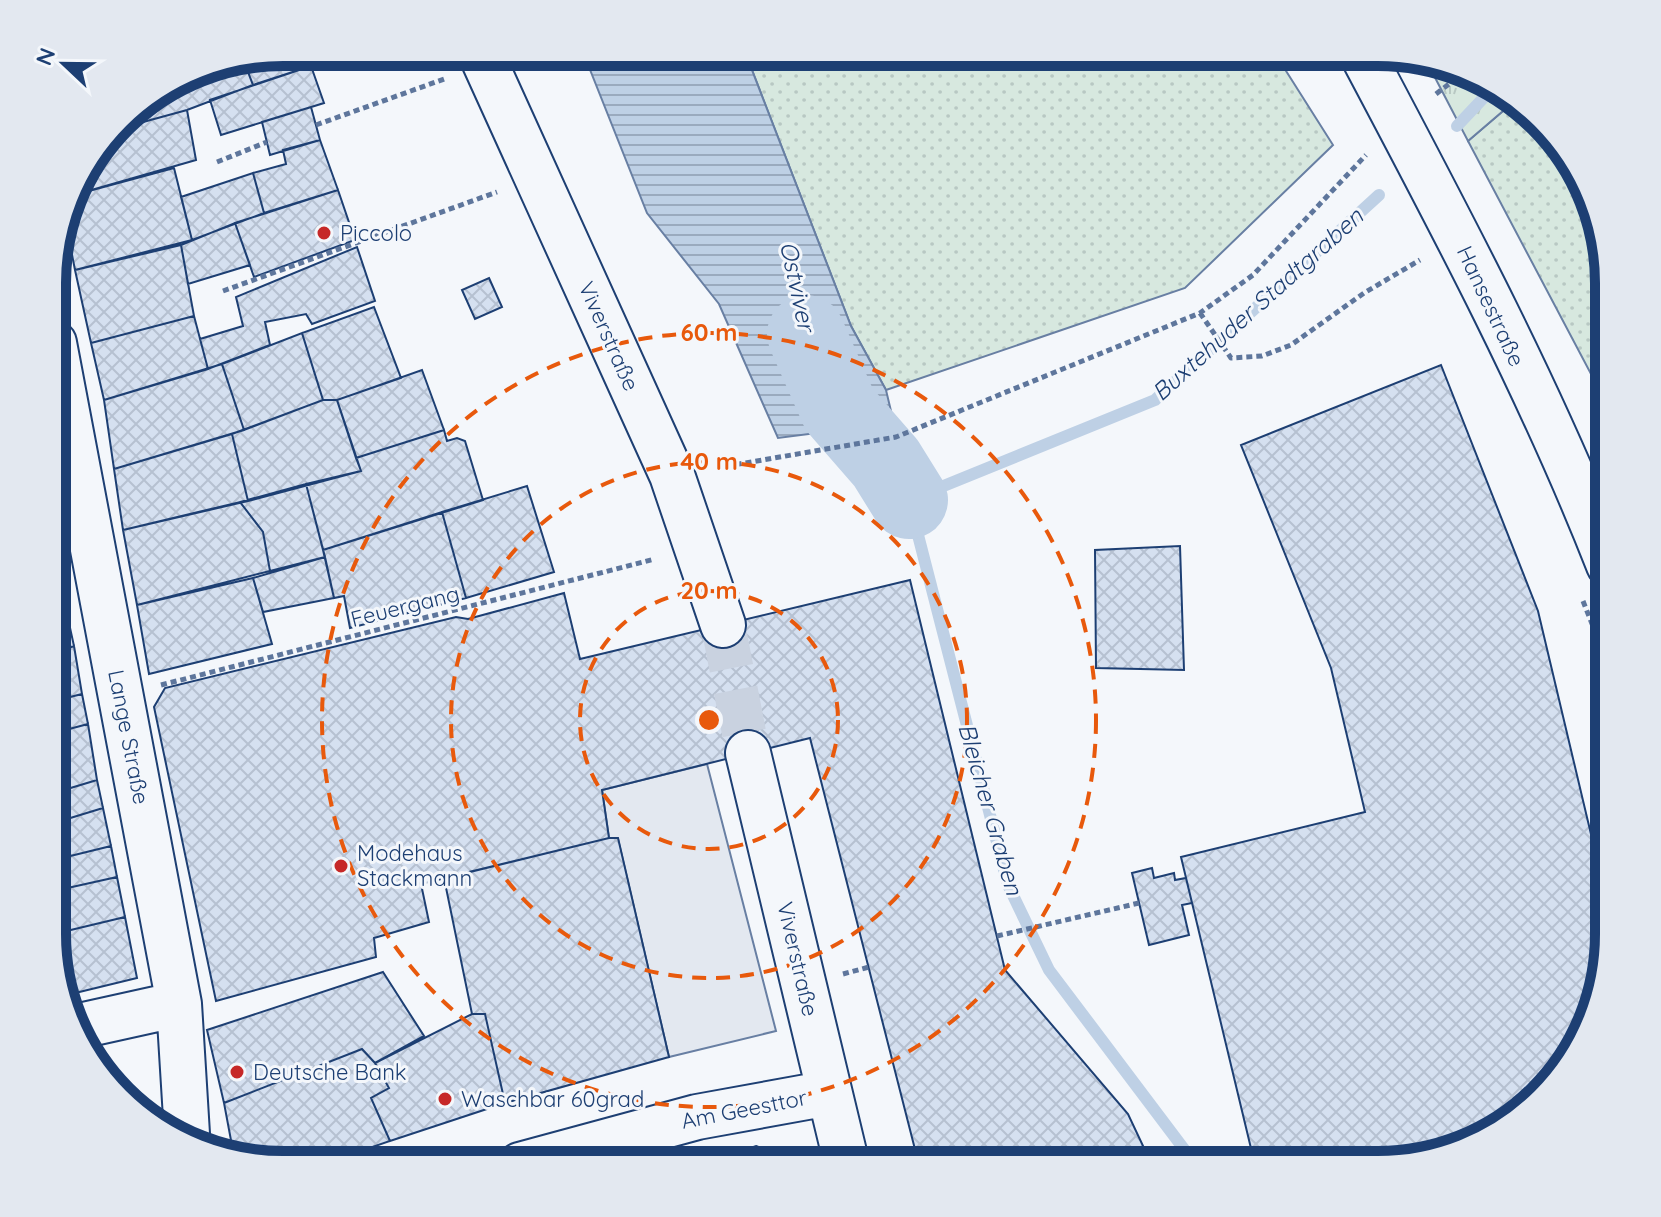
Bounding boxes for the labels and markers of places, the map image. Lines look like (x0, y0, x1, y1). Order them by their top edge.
place label: Piccolo (340, 219, 412, 247)
marker: Piccolo (315, 224, 333, 242)
centre of rings (695, 706, 723, 734)
place label: Modehaus Stackmann (357, 839, 472, 892)
marker: Modehaus Stackmann (332, 857, 350, 875)
place label: Deutsche Bank (253, 1058, 407, 1086)
marker: Deutsche Bank (228, 1063, 246, 1081)
place label: Waschbar 60grad (461, 1085, 644, 1113)
marker: Waschbar 60grad (436, 1090, 454, 1108)

